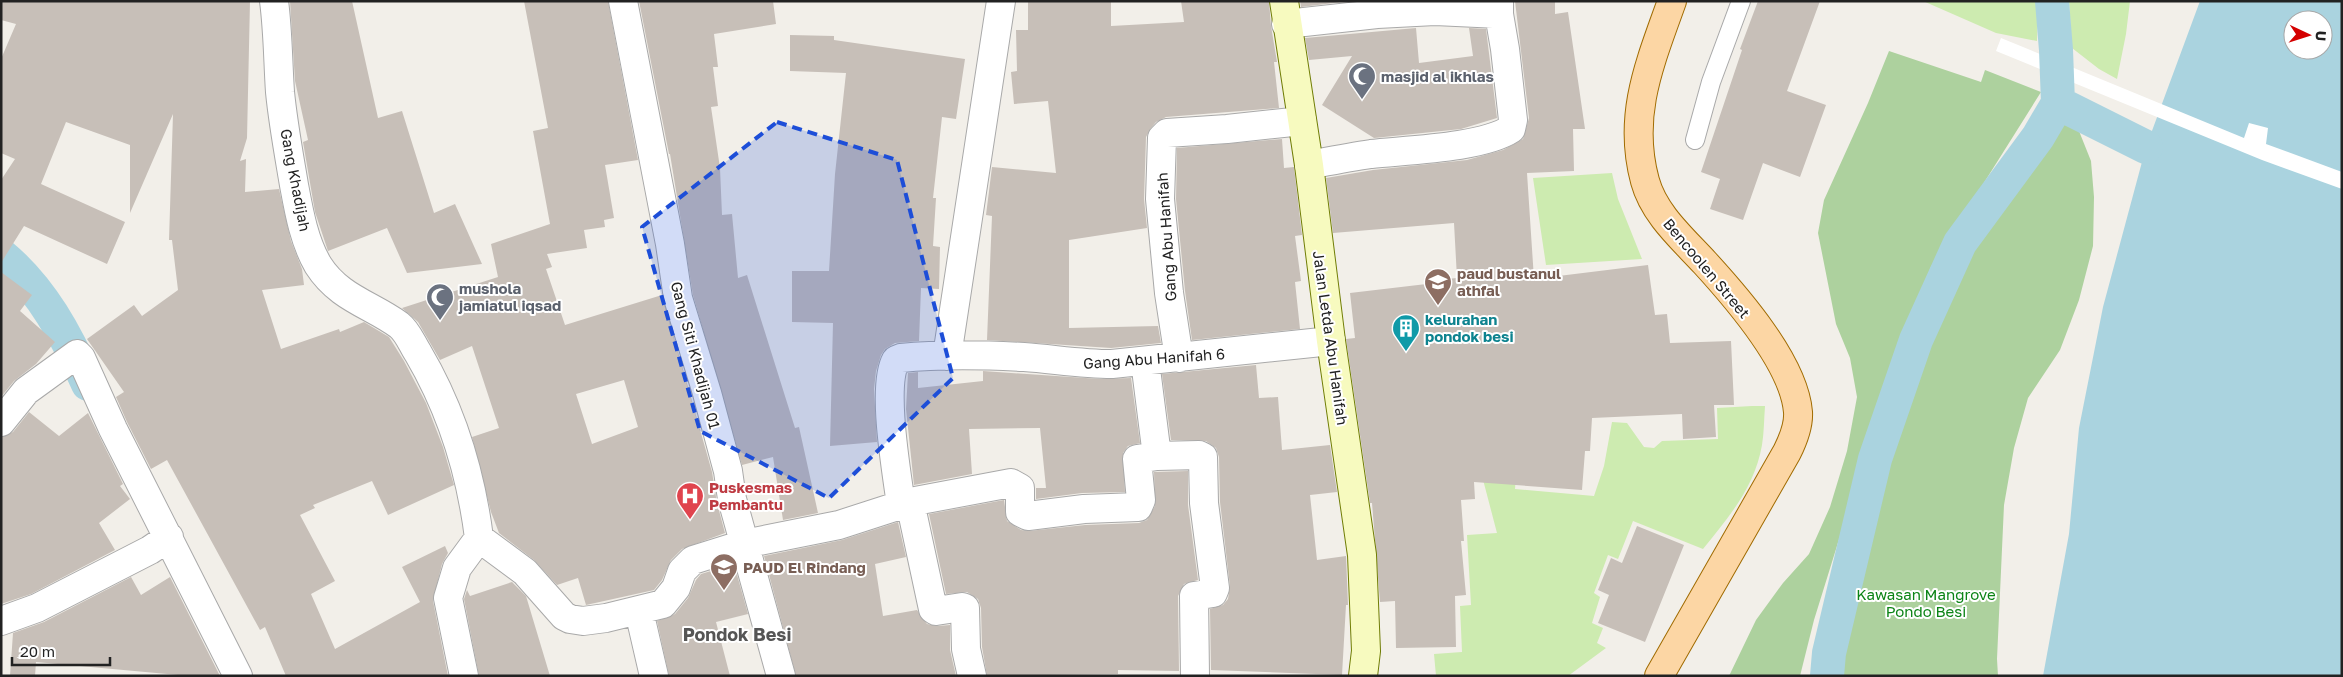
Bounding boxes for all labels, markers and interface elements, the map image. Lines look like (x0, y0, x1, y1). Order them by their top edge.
north arrow (2283, 10, 2333, 60)
text: U (2313, 30, 2330, 42)
mosque icon: masjid al ikhlas (1347, 61, 1377, 100)
place label: masjid al ikhlas (1381, 67, 1494, 85)
street label: Gang Khadijah (277, 127, 315, 233)
street label: Gang Abu Hanifah (1153, 172, 1179, 302)
street label: Bencoolen Street (1660, 214, 1754, 322)
street label: Jalan Letda Abu Hanifah (1310, 250, 1352, 426)
place label: paud bustanul athfal (1457, 264, 1561, 299)
school or university icon: paud bustanul athfal (1423, 267, 1453, 306)
place label: mushola jamiatul iqsad (458, 279, 561, 314)
street label: Gang Siti Khadijah 01 (668, 279, 724, 431)
mosque icon: mushola jamiatul iqsad (425, 282, 455, 321)
place label: kelurahan pondok besi (1425, 310, 1514, 345)
building icon: kelurahan pondok besi (1391, 313, 1421, 352)
street label: Gang Abu Hanifah 6 (1082, 344, 1226, 372)
place label: Puskesmas Pembantu (709, 478, 792, 513)
hospital icon: Puskesmas Pembantu (675, 481, 705, 520)
school or university icon: PAUD El Rindang (709, 552, 739, 591)
place label: PAUD El Rindang (743, 558, 866, 576)
park label: Kawasan Mangrove Pondo Besi (1856, 585, 1996, 620)
district label: Pondok Besi (683, 623, 791, 645)
scale bar (12, 634, 110, 666)
text: 20 m (20, 642, 55, 660)

